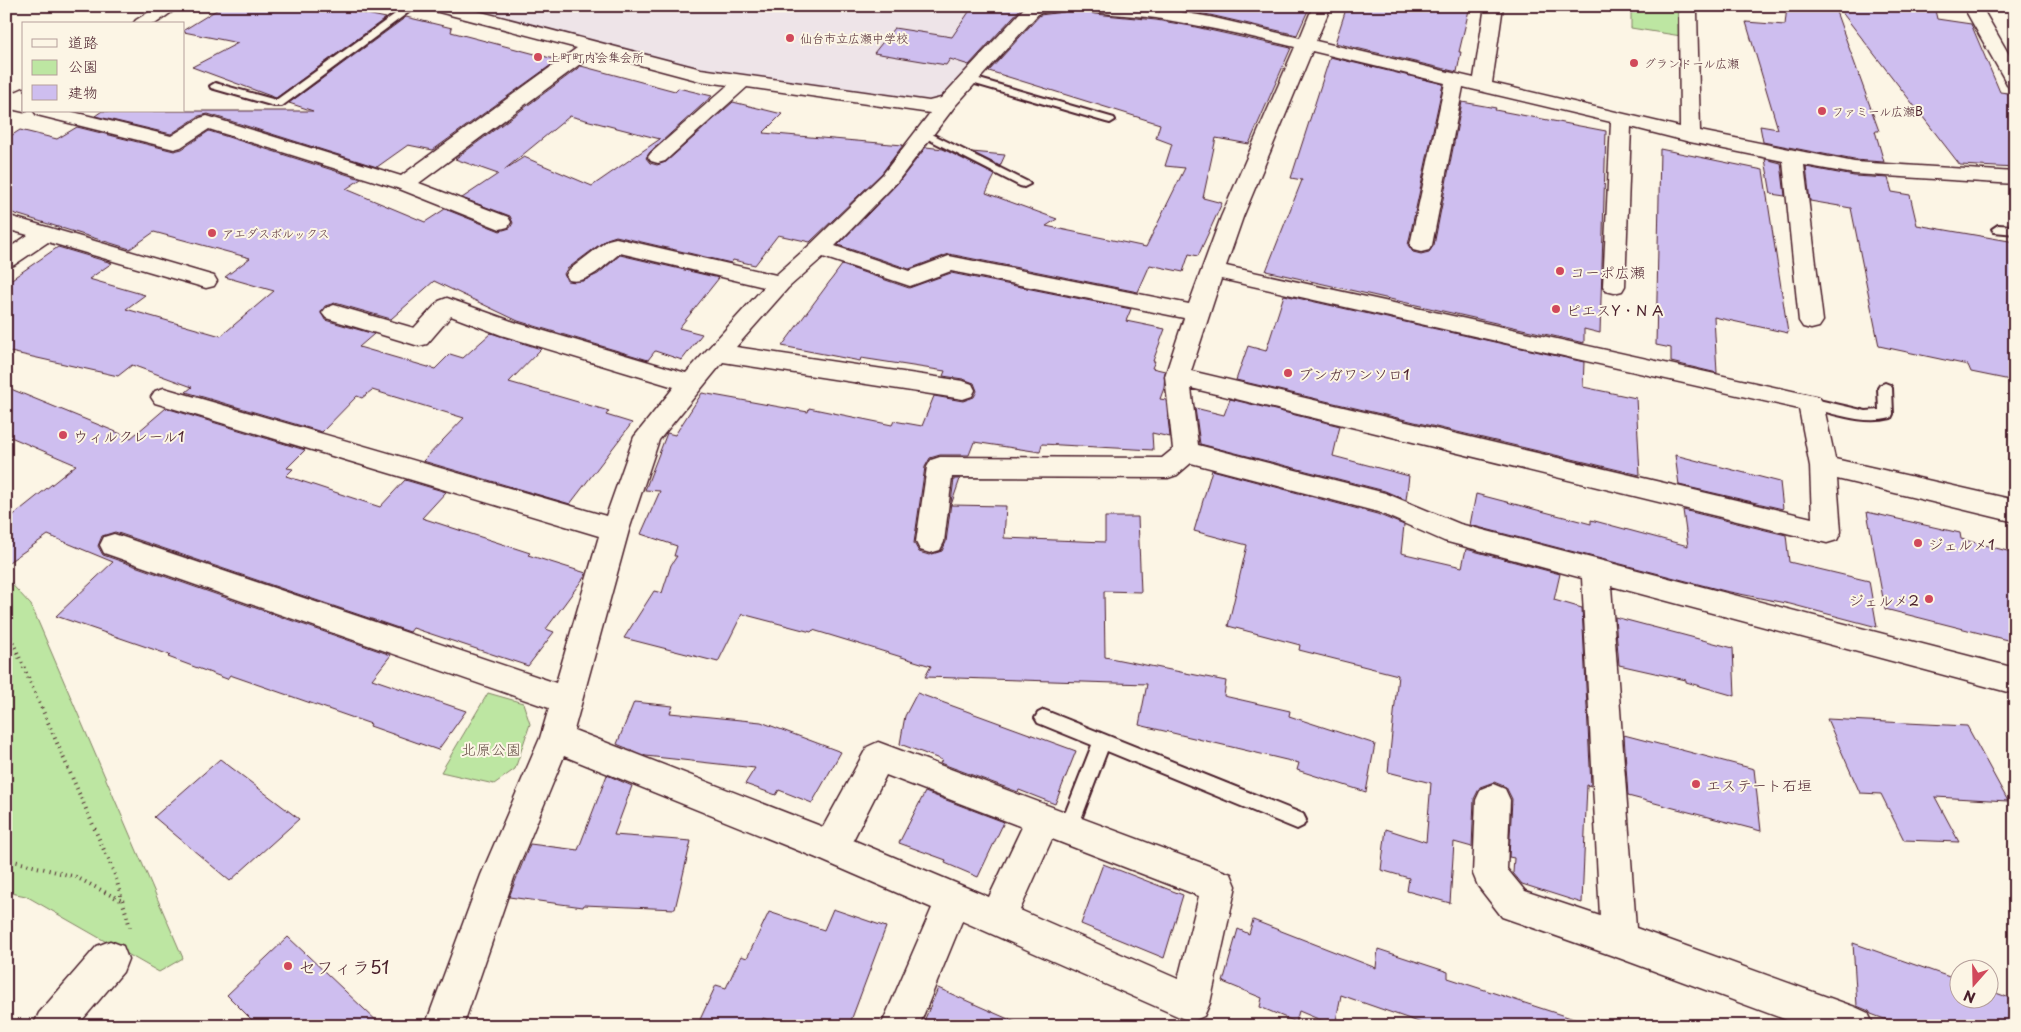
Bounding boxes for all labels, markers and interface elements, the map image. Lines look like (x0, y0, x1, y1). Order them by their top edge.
legend (22, 22, 185, 112)
place label: 仙台市立広瀬中学校 (800, 29, 908, 47)
text: 道路 (68, 30, 98, 53)
marker: 仙台市立広瀬中学校 (784, 32, 796, 44)
place label: 上町町内会集会所 (548, 48, 644, 66)
marker: 上町町内会集会所 (532, 51, 544, 63)
text: 公園 (68, 54, 98, 77)
place label: グランドール広瀬 (1644, 54, 1739, 72)
marker: グランドール広瀬 (1628, 57, 1640, 69)
text: 建物 (68, 80, 98, 103)
place label: ファミール広瀬B (1832, 102, 1923, 120)
marker: ファミール広瀬B (1816, 105, 1828, 117)
place label: アエダスボルックス (222, 224, 330, 242)
marker: アエダスボルックス (206, 227, 218, 239)
place label: コーポ広瀬 (1570, 260, 1645, 283)
marker: コーポ広瀬 (1554, 265, 1566, 277)
place label: ピエスY・N A (1566, 298, 1663, 321)
marker: ピエスY・N A (1550, 303, 1562, 315)
place label: ブンガワンソロ1 (1298, 362, 1410, 385)
marker: ブンガワンソロ1 (1282, 367, 1294, 379)
place label: ウィルクレール1 (73, 424, 184, 447)
marker: ウィルクレール1 (57, 429, 69, 441)
place label: ジェルメ1 (1928, 532, 1995, 555)
marker: ジェルメ1 (1912, 537, 1924, 549)
place label: ジェルメ2 (1848, 588, 1919, 611)
marker: ジェルメ2 (1923, 593, 1935, 605)
park label: 北原公園 (461, 737, 521, 760)
place label: エステート石垣 (1706, 773, 1812, 796)
marker: エステート石垣 (1690, 778, 1702, 790)
place label: セフィラ51 (298, 953, 389, 980)
marker: セフィラ51 (282, 960, 294, 972)
north arrow (1948, 960, 1998, 1010)
text: N (1961, 985, 1978, 1008)

